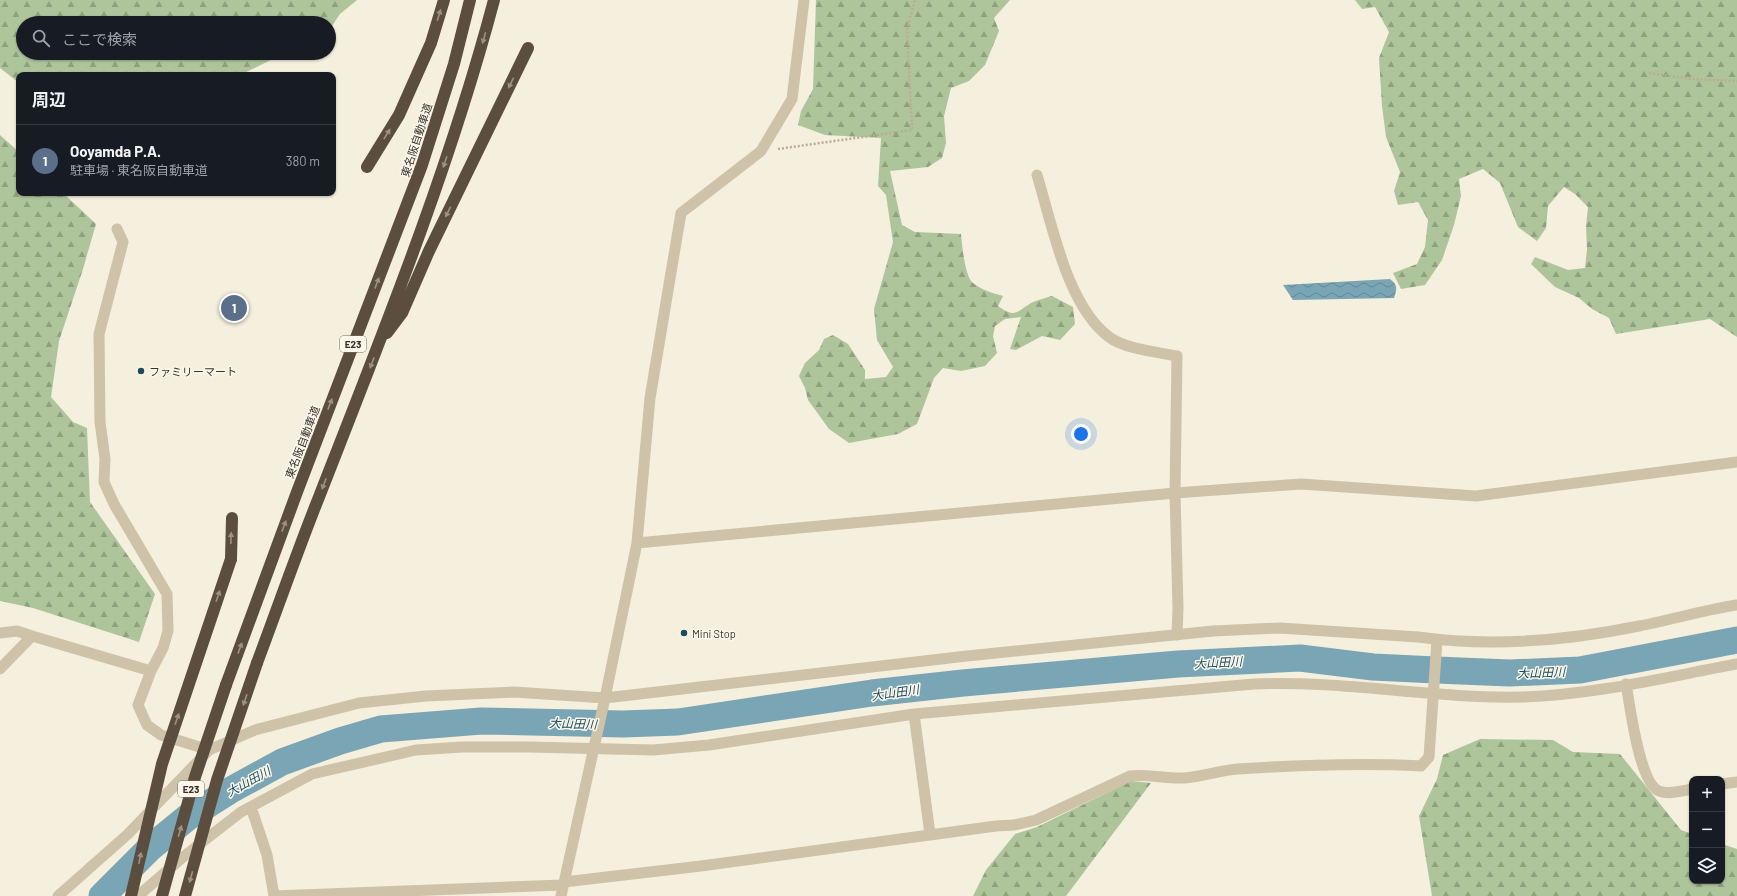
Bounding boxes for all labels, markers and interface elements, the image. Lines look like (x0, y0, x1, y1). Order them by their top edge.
one-way arrow (436, 9, 442, 21)
search box (16, 16, 336, 60)
icon: search (30, 27, 52, 49)
text: ここで検索 (62, 30, 137, 48)
one-way arrow (481, 32, 487, 44)
one-way arrow (508, 77, 514, 88)
text: 周辺 (32, 89, 66, 109)
street label: 東名阪自動車道 (398, 101, 434, 179)
one-way arrow (384, 128, 391, 140)
text: Ooyamda P.A. (70, 142, 161, 160)
text: 1 (43, 153, 47, 169)
text: 380 m (286, 153, 320, 169)
one-way arrow (442, 156, 448, 168)
text: 駐車場 · 東名阪自動車道 (70, 162, 208, 178)
one-way arrow (445, 206, 451, 218)
one-way arrow (374, 276, 380, 288)
pin: 1 (221, 293, 247, 323)
road number: E23 (340, 336, 366, 352)
one-way arrow (368, 357, 374, 369)
place label: ファミリーマート (149, 365, 237, 378)
marker: ファミリーマート (136, 366, 146, 376)
one-way arrow (328, 398, 334, 410)
street label: 東名阪自動車道 (282, 404, 322, 480)
your location (1071, 424, 1091, 444)
one-way arrow (321, 478, 327, 489)
one-way arrow (282, 519, 288, 531)
one-way arrow (228, 532, 235, 544)
one-way arrow (215, 589, 221, 601)
place label: Mini Stop (692, 627, 736, 640)
marker: Mini Stop (679, 628, 689, 638)
one-way arrow (237, 642, 243, 654)
water label: 大山田川 (1194, 654, 1244, 670)
water label: 大山田川 (1517, 664, 1567, 680)
water label: 大山田川 (870, 681, 922, 702)
one-way arrow (242, 694, 248, 706)
one-way arrow (174, 712, 180, 724)
water label: 大山田川 (549, 715, 599, 731)
water label: 大山田川 (224, 762, 274, 799)
map controls (1689, 776, 1725, 884)
button: + (1689, 776, 1725, 812)
road number: E23 (178, 781, 204, 797)
button: − (1689, 812, 1725, 848)
one-way arrow (177, 825, 183, 837)
button: layers (1689, 848, 1725, 884)
one-way arrow (137, 852, 143, 864)
one-way arrow (187, 871, 193, 884)

